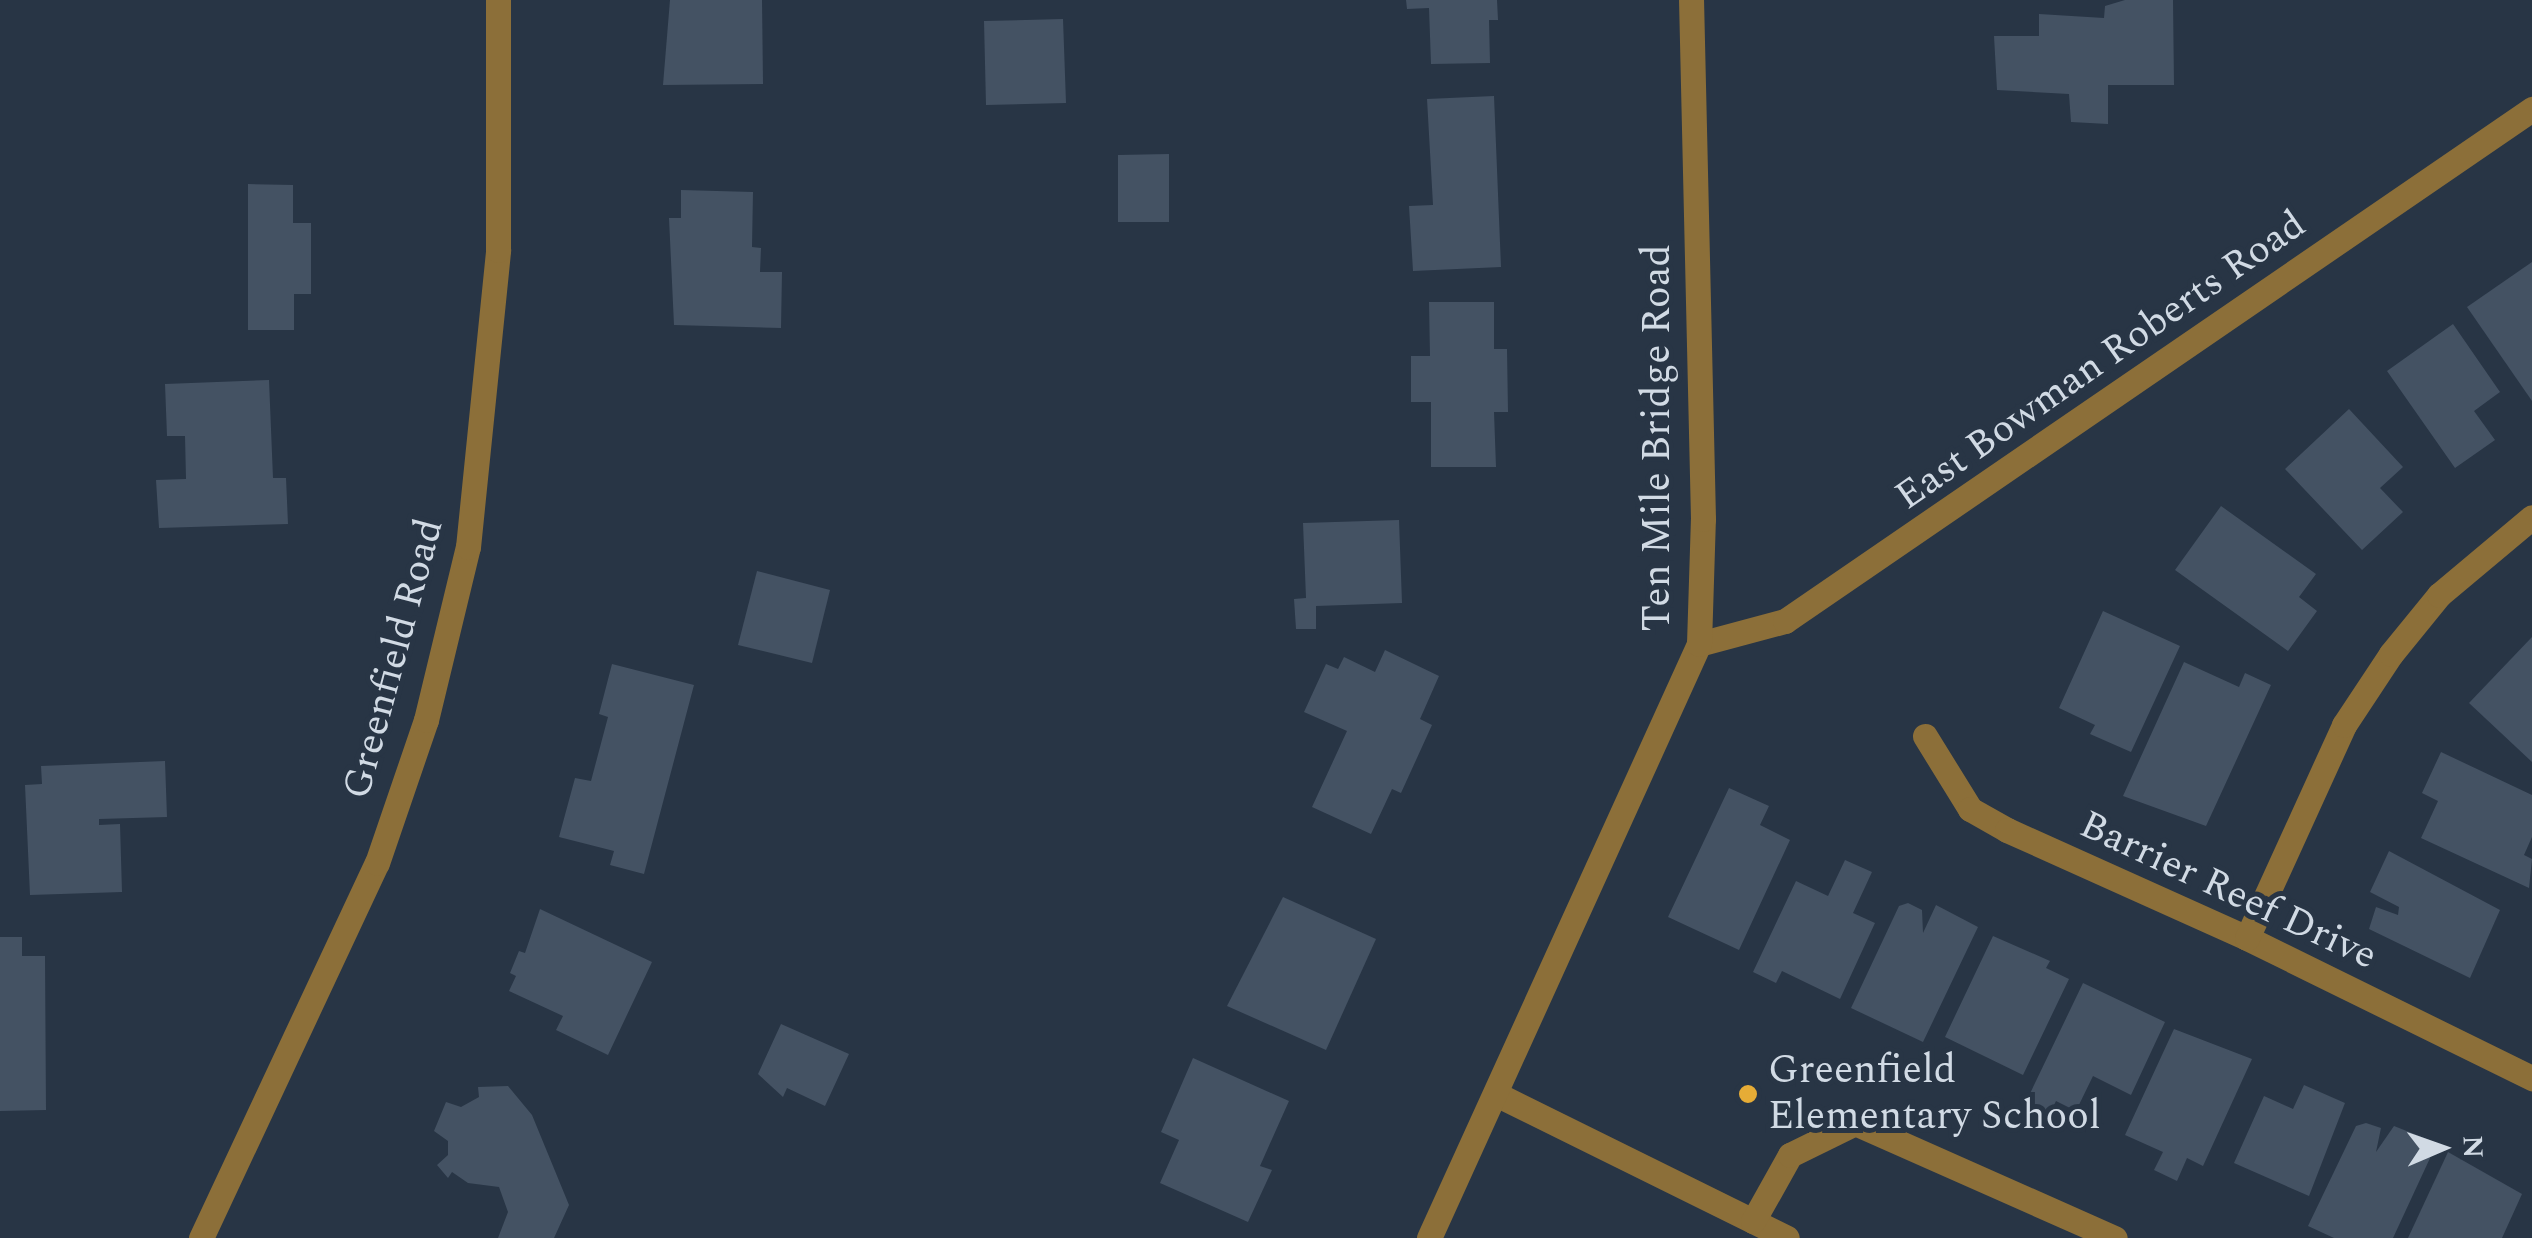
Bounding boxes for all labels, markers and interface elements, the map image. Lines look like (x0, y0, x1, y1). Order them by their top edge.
street label: East Bowman Roberts Road (1887, 201, 2315, 521)
street label: Ten Mile Bridge Road (1634, 244, 1682, 632)
street label: Greenfield Road (334, 514, 454, 804)
street label: Barrier Reef Drive (2072, 801, 2384, 981)
place label: Greenfield Elementary School (1768, 1047, 2101, 1141)
marker: Greenfield Elementary School (1737, 1083, 1759, 1105)
north arrow (2392, 1098, 2492, 1198)
text: N (2451, 1135, 2494, 1159)

